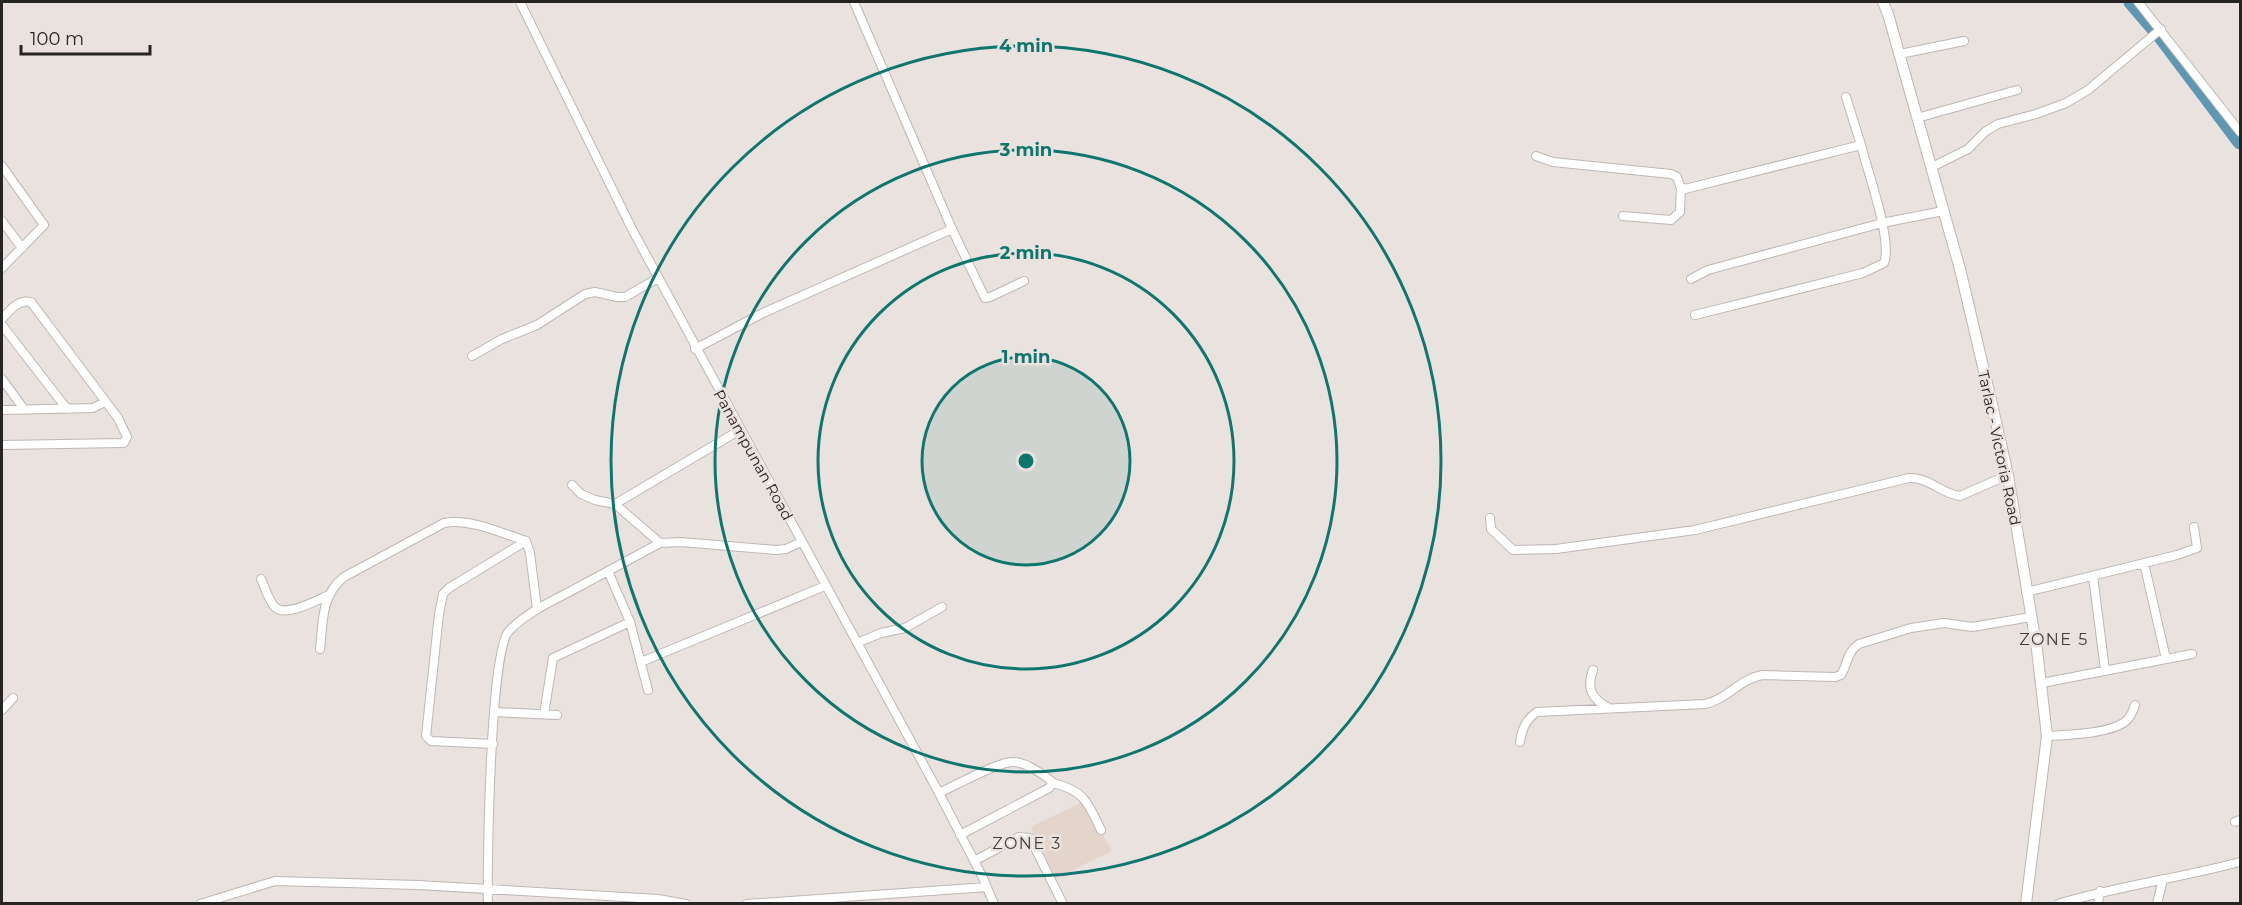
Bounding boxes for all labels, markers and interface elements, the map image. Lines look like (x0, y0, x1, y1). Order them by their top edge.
scale bar (21, 18, 150, 56)
text: 100 m (30, 28, 84, 50)
text: 4 min (999, 35, 1053, 57)
text: 3 min (999, 139, 1052, 161)
text: 2 min (1000, 242, 1052, 264)
text: 1 min (1002, 346, 1050, 368)
street label: Tarlac - Victoria Road (1974, 369, 2025, 527)
street label: Panampunan Road (710, 386, 797, 524)
centre of rings (1016, 451, 1036, 471)
district label: ZONE 5 (2019, 630, 2089, 649)
district label: ZONE 3 (992, 834, 1062, 853)

